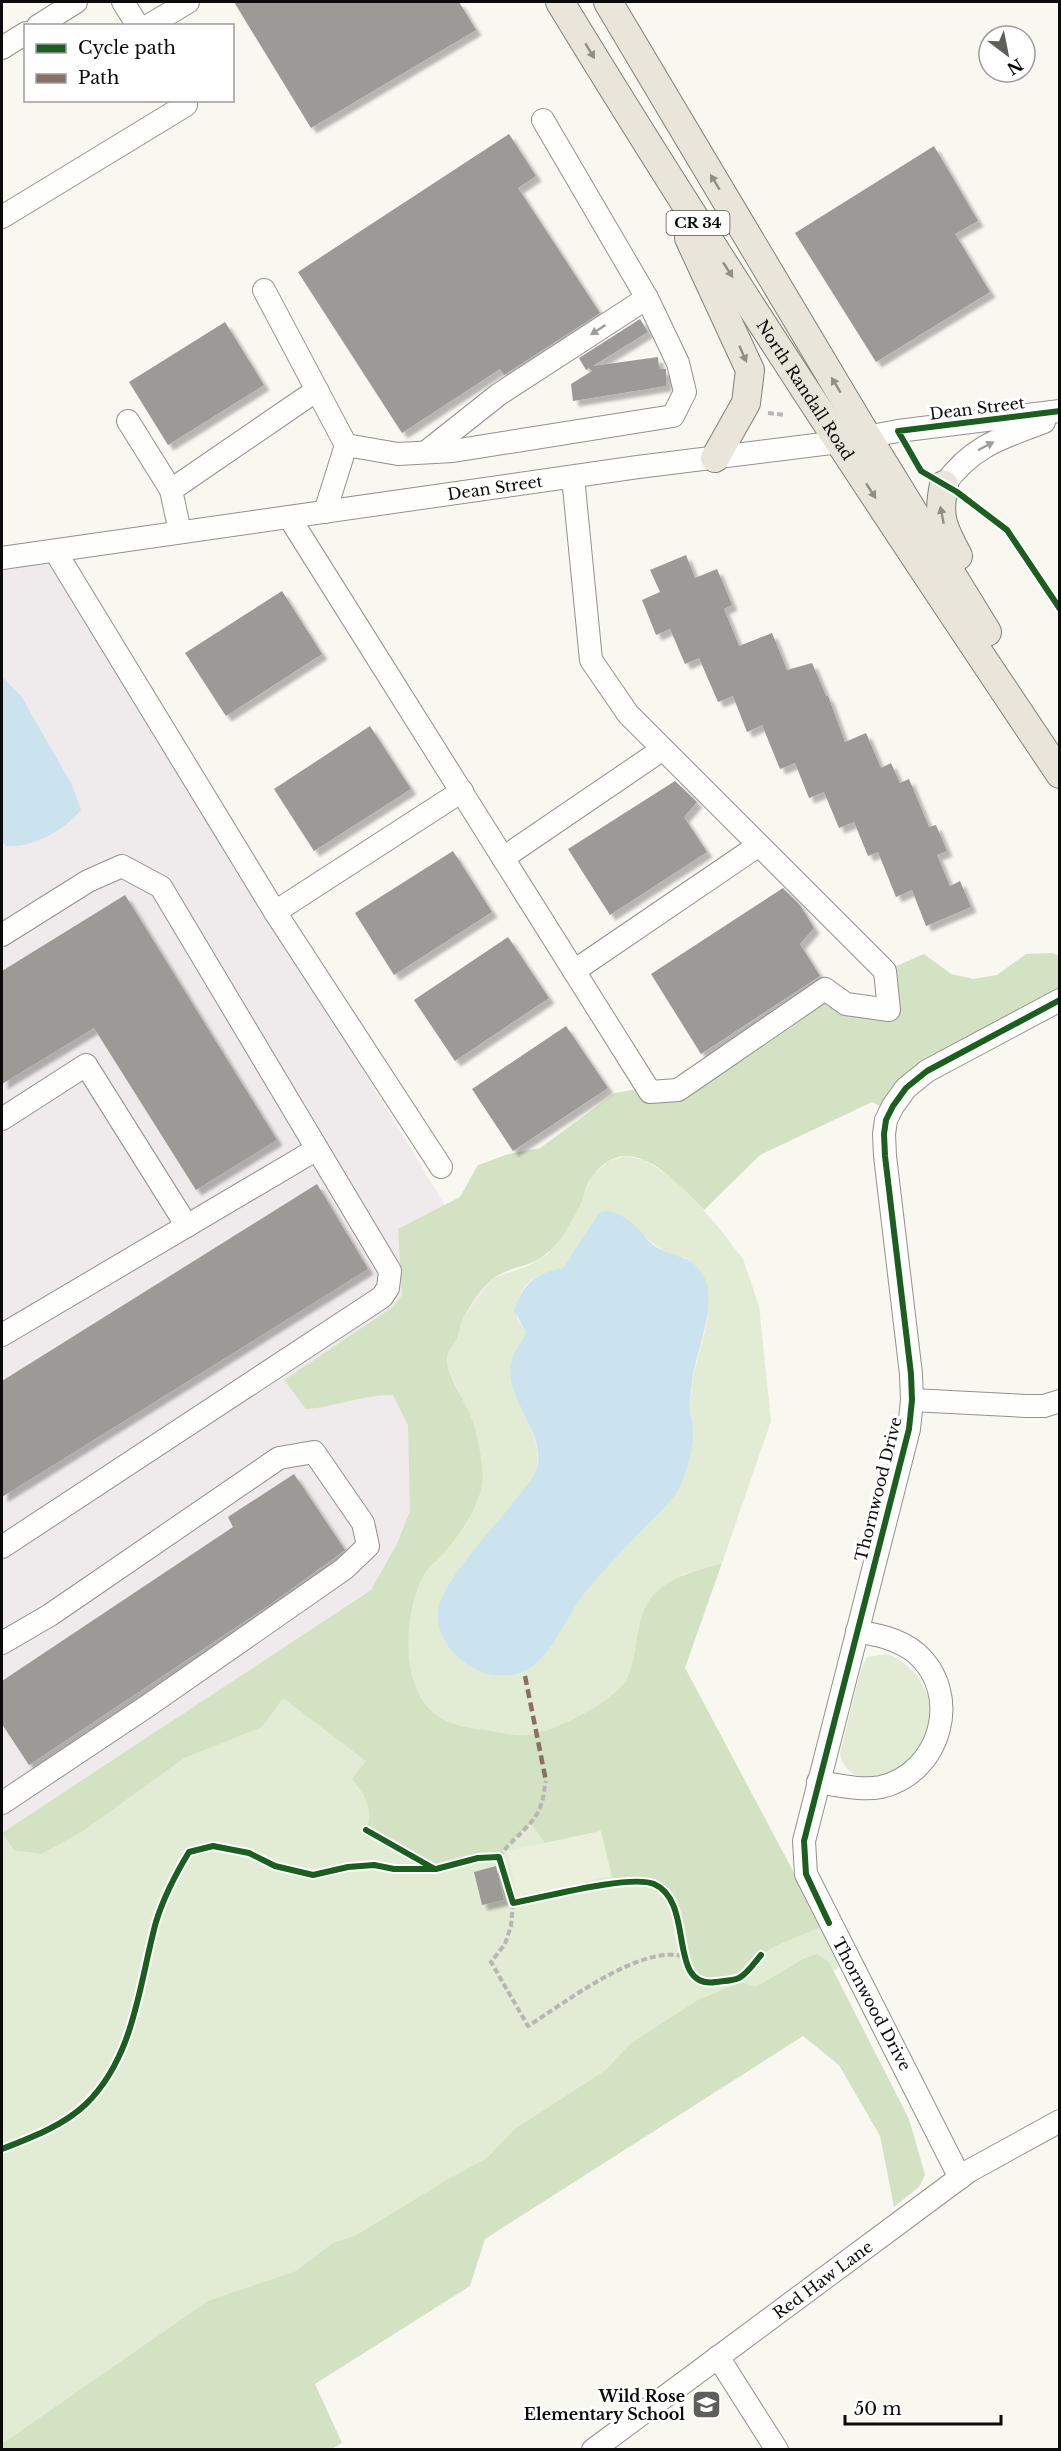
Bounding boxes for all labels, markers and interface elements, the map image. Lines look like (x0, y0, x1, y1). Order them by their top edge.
legend (24, 24, 234, 102)
north arrow (977, 24, 1037, 84)
text: Cycle path (78, 37, 176, 59)
one-way arrow (585, 43, 596, 59)
text: N (1003, 54, 1027, 79)
text: Path (78, 67, 119, 89)
one-way arrow (710, 173, 720, 190)
road number: CR 34 (666, 211, 730, 235)
one-way arrow (722, 261, 734, 277)
street label: North Randall Road (752, 316, 859, 464)
one-way arrow (590, 324, 606, 335)
one-way arrow (739, 346, 748, 363)
one-way arrow (831, 377, 842, 393)
street label: Dean Street (928, 392, 1026, 424)
one-way arrow (978, 441, 995, 451)
street label: Dean Street (446, 471, 544, 504)
one-way arrow (865, 483, 876, 499)
one-way arrow (937, 505, 946, 524)
street label: Thornwood Drive (850, 1415, 906, 1563)
street label: Thornwood Drive (828, 1934, 916, 2074)
street label: Red Haw Lane (769, 2236, 876, 2323)
place label: Wild Rose Elementary School (524, 2386, 685, 2424)
scale bar (845, 2388, 1001, 2426)
school or university icon: Wild Rose Elementary School (690, 2389, 722, 2421)
text: 50 m (854, 2398, 902, 2420)

